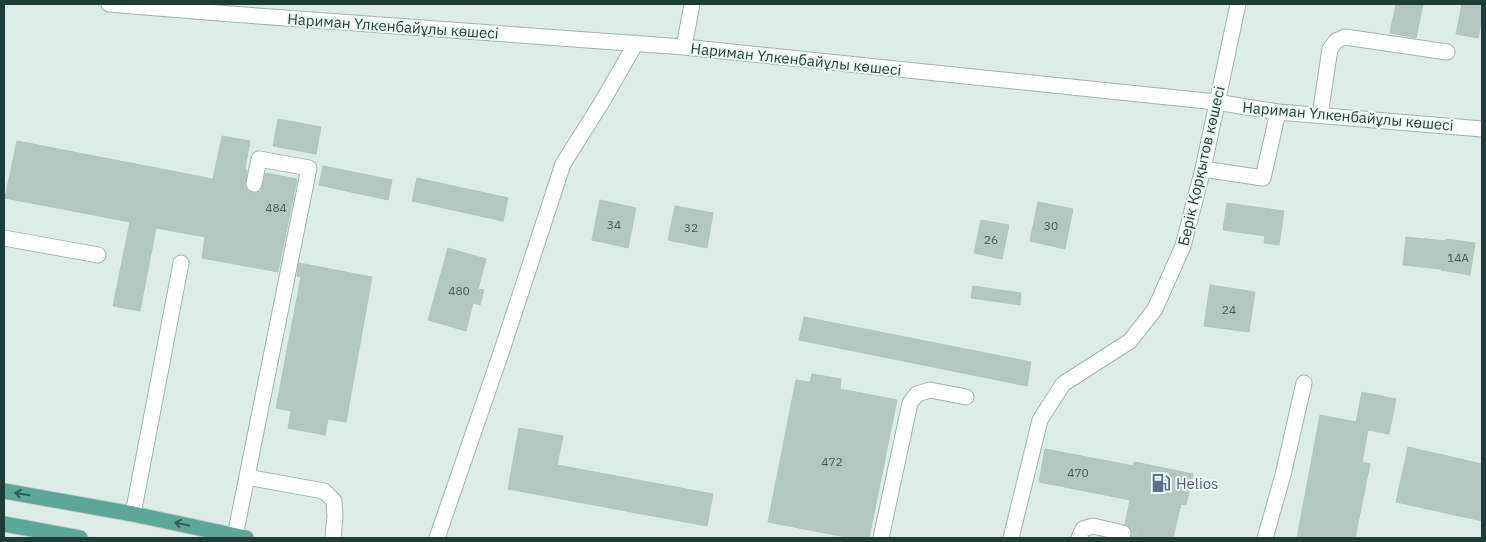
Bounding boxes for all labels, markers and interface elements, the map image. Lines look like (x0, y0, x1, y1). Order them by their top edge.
street label: Нариман Үлкенбайұлы көшесі (287, 9, 499, 43)
street label: Нариман Үлкенбайұлы көшесі (690, 38, 902, 80)
street label: Берік Қорқытов көшесі (1173, 84, 1229, 248)
street label: Нариман Үлкенбайұлы көшесі (1242, 97, 1454, 135)
house number: 484 (265, 200, 287, 215)
house number: 34 (607, 217, 621, 232)
house number: 30 (1044, 218, 1058, 233)
house number: 32 (684, 220, 698, 235)
house number: 26 (984, 232, 998, 247)
house number: 14А (1447, 250, 1469, 265)
house number: 480 (448, 283, 470, 298)
house number: 24 (1222, 302, 1236, 317)
house number: 472 (821, 454, 843, 469)
house number: 470 (1067, 465, 1089, 480)
fuel station icon: Helios (1150, 472, 1172, 494)
place label: Helios (1176, 474, 1218, 493)
one-way arrow (14, 489, 30, 499)
one-way arrow (174, 519, 190, 529)

